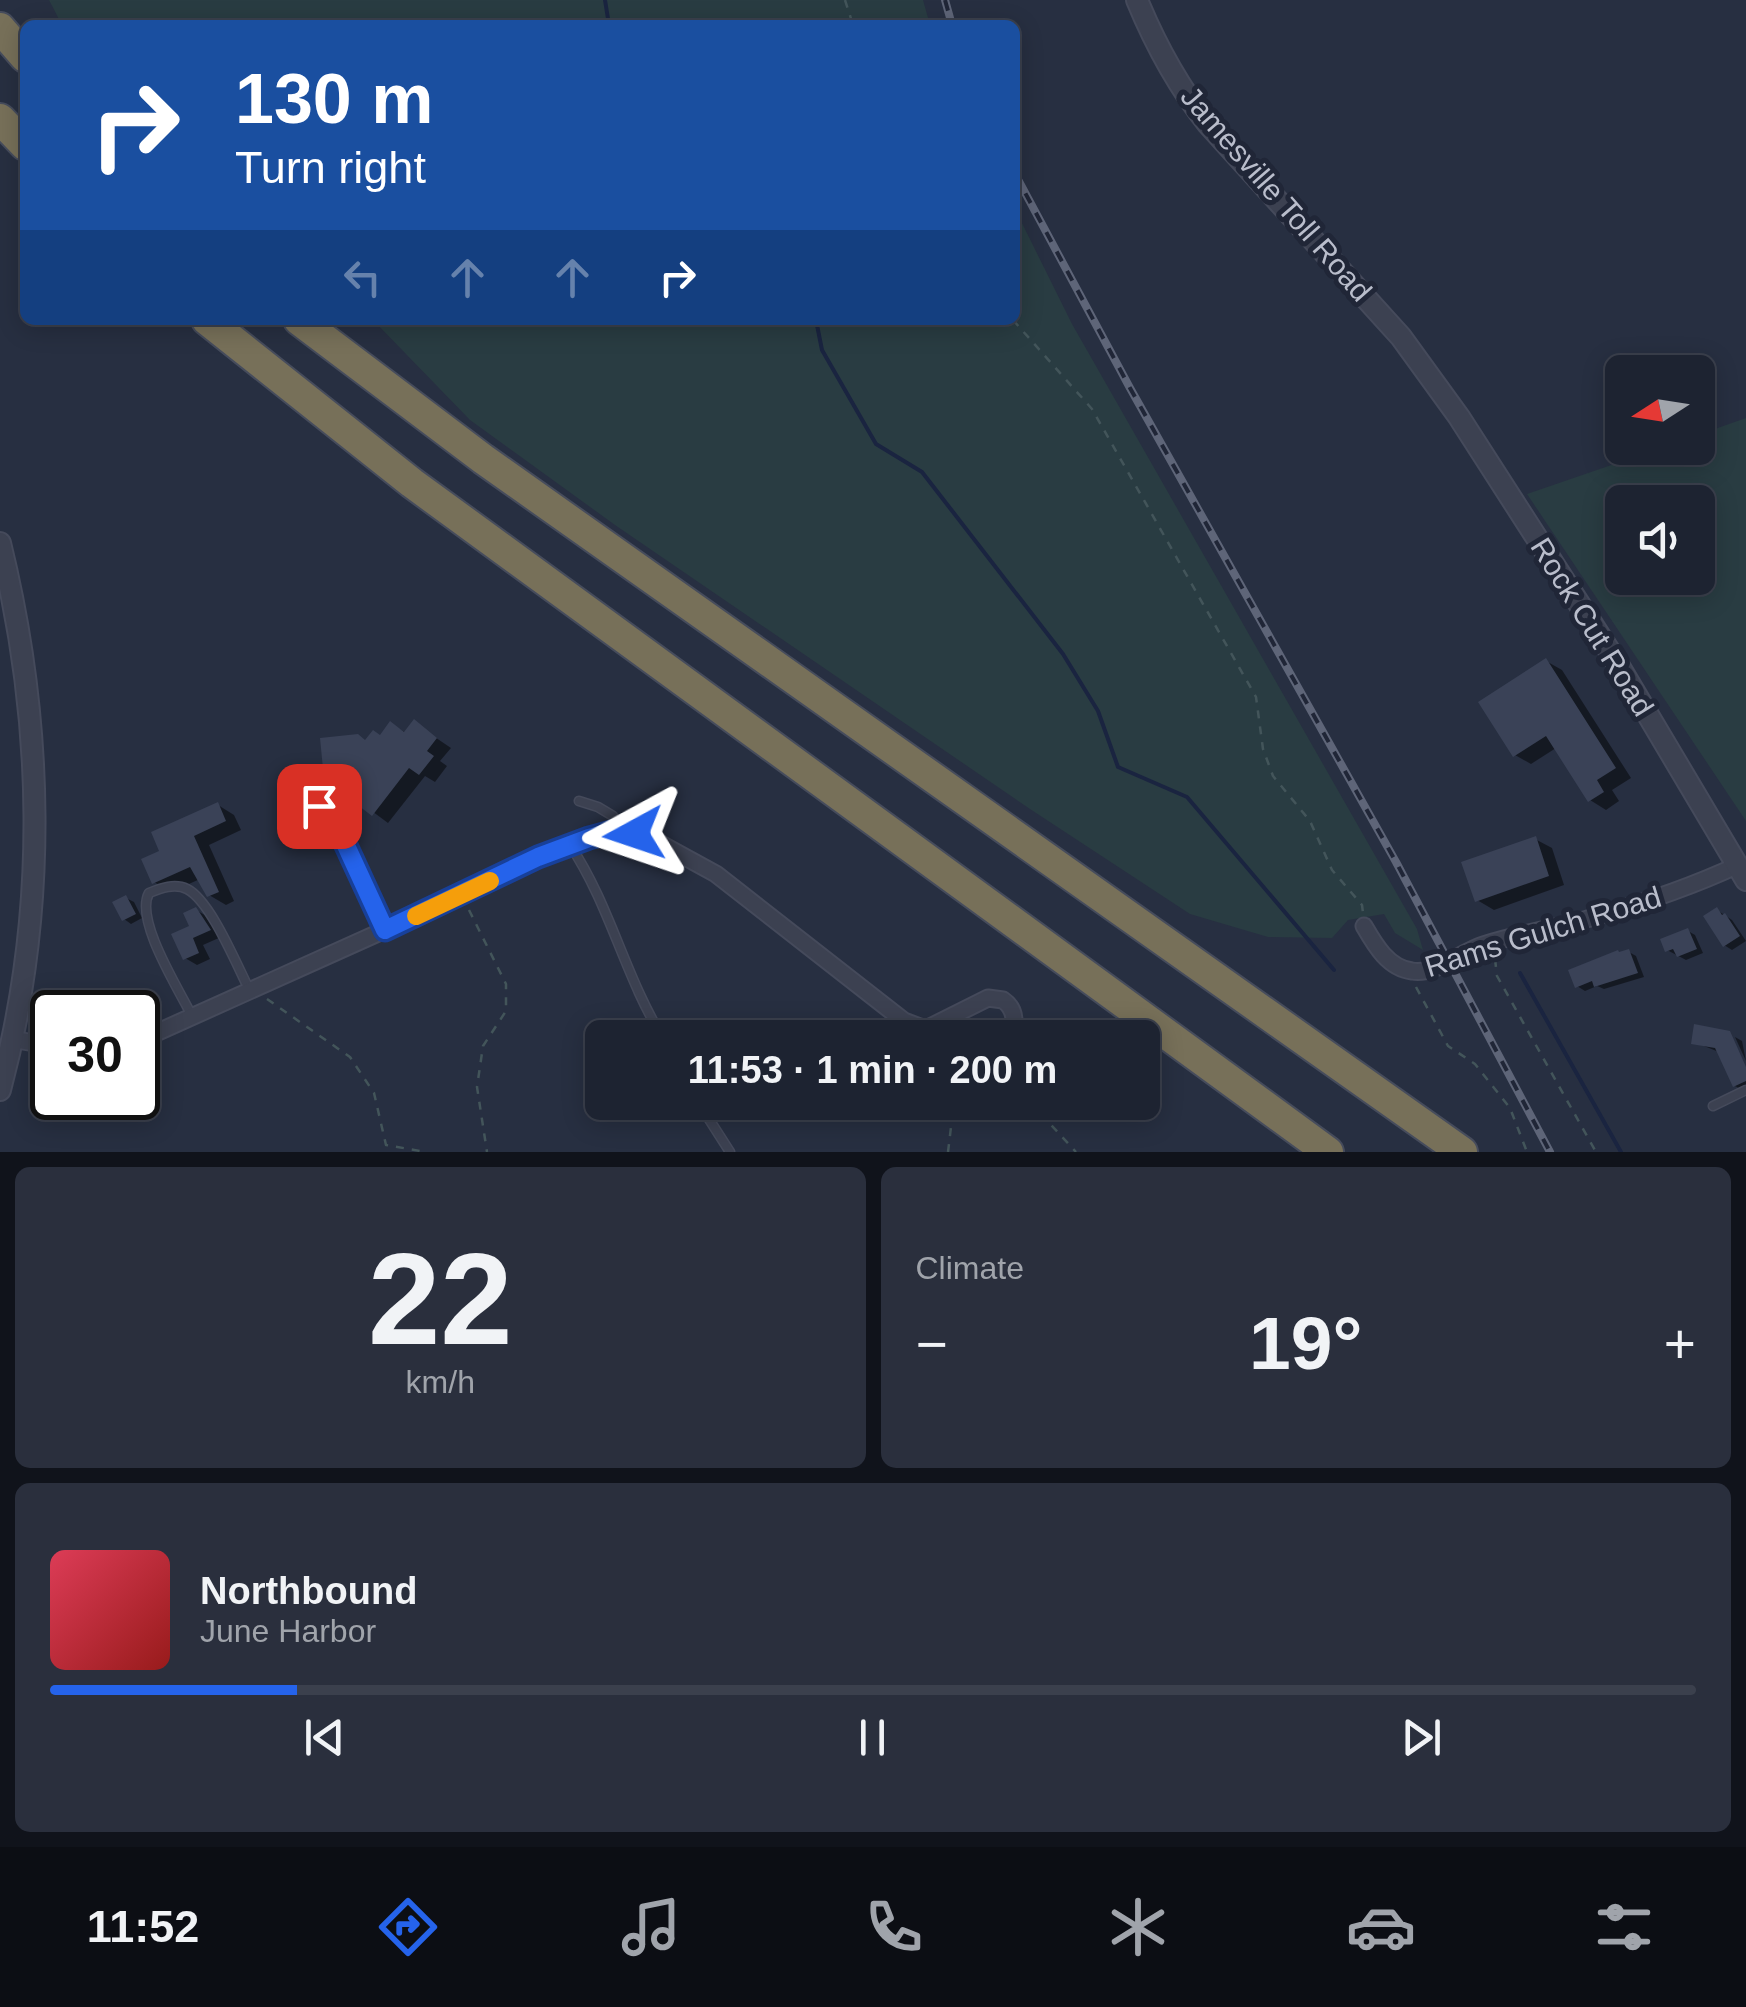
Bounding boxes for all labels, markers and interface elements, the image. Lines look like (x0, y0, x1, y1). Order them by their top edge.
icon: right (70, 60, 200, 190)
text: 130 m (235, 60, 433, 138)
street label: Jamesville Toll Road (1174, 80, 1378, 307)
text: Turn right (235, 142, 426, 193)
icon: left (335, 250, 390, 305)
icon: ahead (440, 250, 495, 305)
icon: ahead (545, 250, 600, 305)
icon: right (650, 250, 705, 305)
north arrow (1605, 355, 1715, 465)
map controls (1605, 355, 1715, 595)
button: sound (1605, 485, 1715, 595)
street label: Rock Cut Road (1525, 532, 1660, 722)
pin (277, 764, 362, 849)
icon: arrive (292, 779, 347, 834)
position arrow (582, 782, 686, 886)
street label: Rams Gulch Road (1421, 880, 1665, 983)
speed limit sign: 30 (30, 990, 160, 1120)
text: 11:53 · 1 min · 200 m (688, 1049, 1057, 1091)
text: 22 (368, 1226, 513, 1372)
text: Climate (916, 1250, 1024, 1286)
text: 19° (1249, 1301, 1362, 1385)
text: − (916, 1313, 948, 1375)
text: + (1664, 1313, 1696, 1375)
text: km/h (406, 1364, 475, 1400)
text: Northbound (200, 1570, 417, 1612)
text: June Harbor (200, 1613, 376, 1649)
icon: previous (297, 1710, 352, 1765)
icon: pause (845, 1710, 900, 1765)
icon: next (1394, 1710, 1449, 1765)
icon: directions (373, 1892, 443, 1962)
icon: music (616, 1892, 686, 1962)
icon: phone (859, 1892, 929, 1962)
icon: climate (1103, 1892, 1173, 1962)
icon: car (1346, 1892, 1416, 1962)
icon: filters (1589, 1892, 1659, 1962)
text: 11:52 (87, 1901, 199, 1952)

